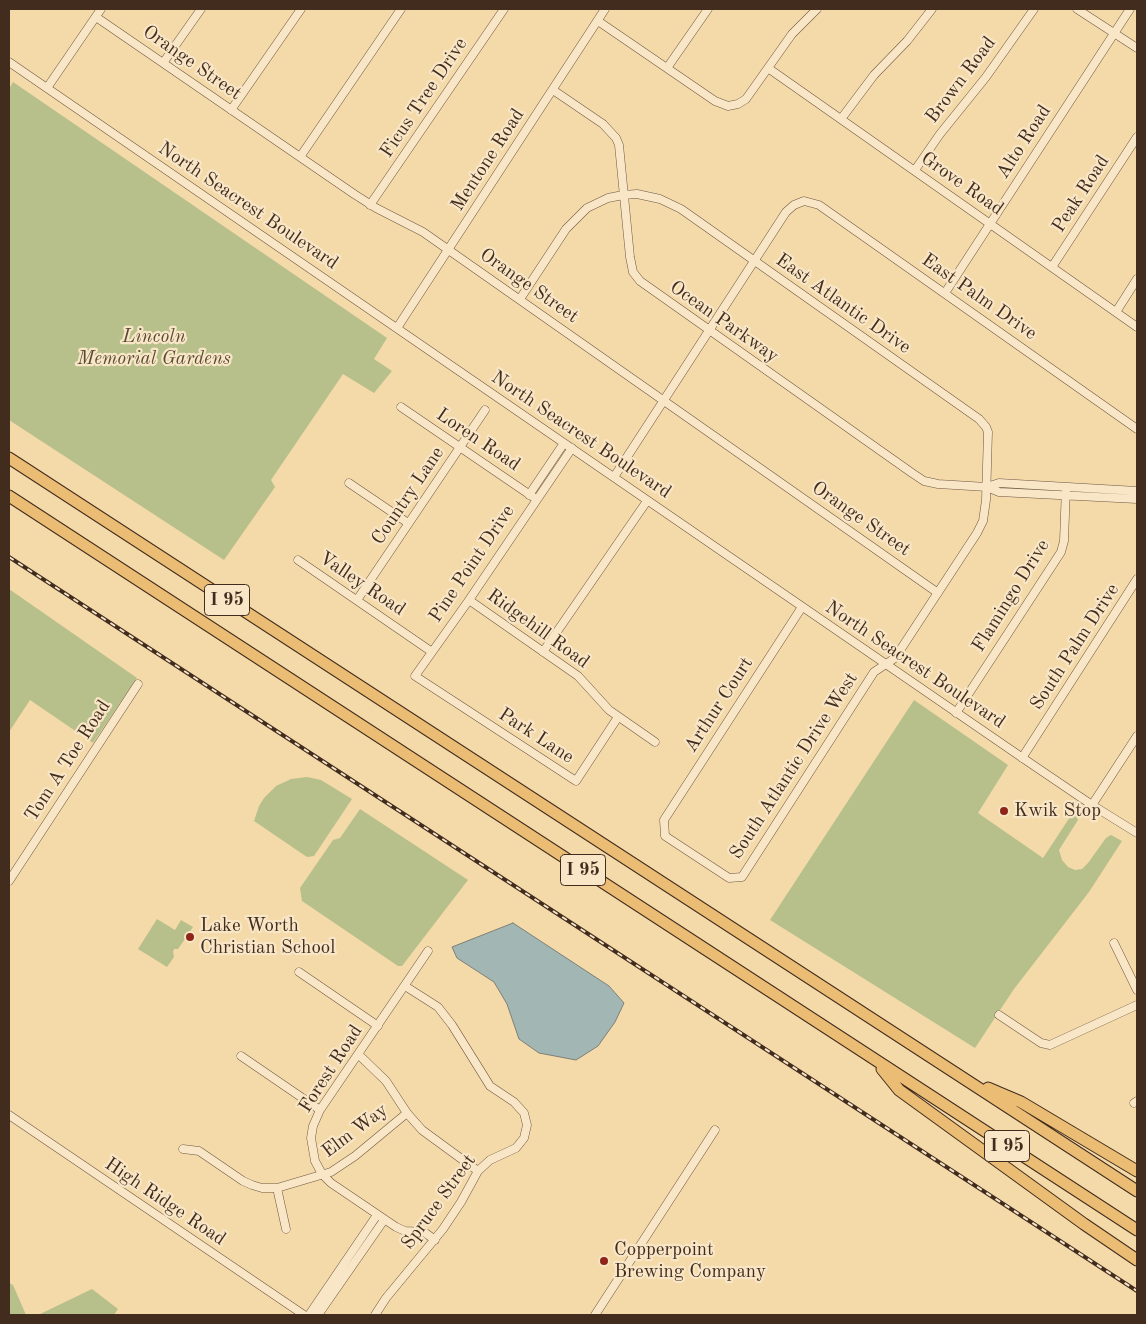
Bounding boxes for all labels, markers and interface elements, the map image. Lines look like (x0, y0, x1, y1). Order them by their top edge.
street label: Orange Street (138, 21, 246, 105)
street label: Brown Road (921, 32, 1001, 128)
street label: Ficus Tree Drive (375, 34, 473, 162)
street label: Alto Road (992, 101, 1056, 183)
street label: Mentone Road (446, 104, 530, 216)
street label: North Seacrest Boulevard (154, 137, 342, 275)
street label: Grove Road (916, 147, 1008, 221)
street label: Peak Road (1048, 151, 1114, 237)
street label: Orange Street (475, 244, 583, 328)
street label: East Atlantic Drive (771, 249, 915, 359)
street label: East Palm Drive (917, 249, 1041, 345)
street label: Ocean Parkway (665, 276, 783, 368)
park label: Lincoln Memorial Gardens (77, 326, 231, 370)
street label: North Seacrest Boulevard (487, 366, 675, 504)
street label: Loren Road (432, 404, 524, 476)
street label: Country Lane (367, 443, 449, 549)
street label: Orange Street (807, 477, 915, 561)
street label: Pine Point Drive (424, 501, 520, 627)
street label: Flamingo Drive (967, 535, 1055, 657)
street label: Valley Road (314, 547, 410, 621)
street label: South Palm Drive (1026, 579, 1124, 715)
road number: I 95 (204, 584, 250, 616)
street label: Ridgehill Road (482, 584, 594, 674)
street label: North Seacrest Boulevard (821, 596, 1009, 734)
street label: Arthur Court (680, 653, 758, 757)
street label: South Atlantic Drive West (725, 668, 863, 864)
street label: Tom A Toe Road (20, 696, 116, 826)
street label: Park Lane (494, 703, 578, 769)
place label: Kwik Stop (1014, 800, 1101, 822)
marker: Kwik Stop (998, 805, 1010, 817)
road number: I 95 (560, 854, 606, 886)
place label: Lake Worth Christian School (200, 915, 335, 959)
marker: Lake Worth Christian School (184, 931, 196, 943)
street label: Forest Road (294, 1021, 368, 1117)
street label: Elm Way (318, 1099, 392, 1163)
road number: I 95 (984, 1130, 1030, 1162)
street label: Spruce Street (397, 1150, 481, 1254)
street label: High Ridge Road (100, 1153, 230, 1251)
place label: Copperpoint Brewing Company (614, 1239, 766, 1283)
marker: Copperpoint Brewing Company (598, 1255, 610, 1267)

